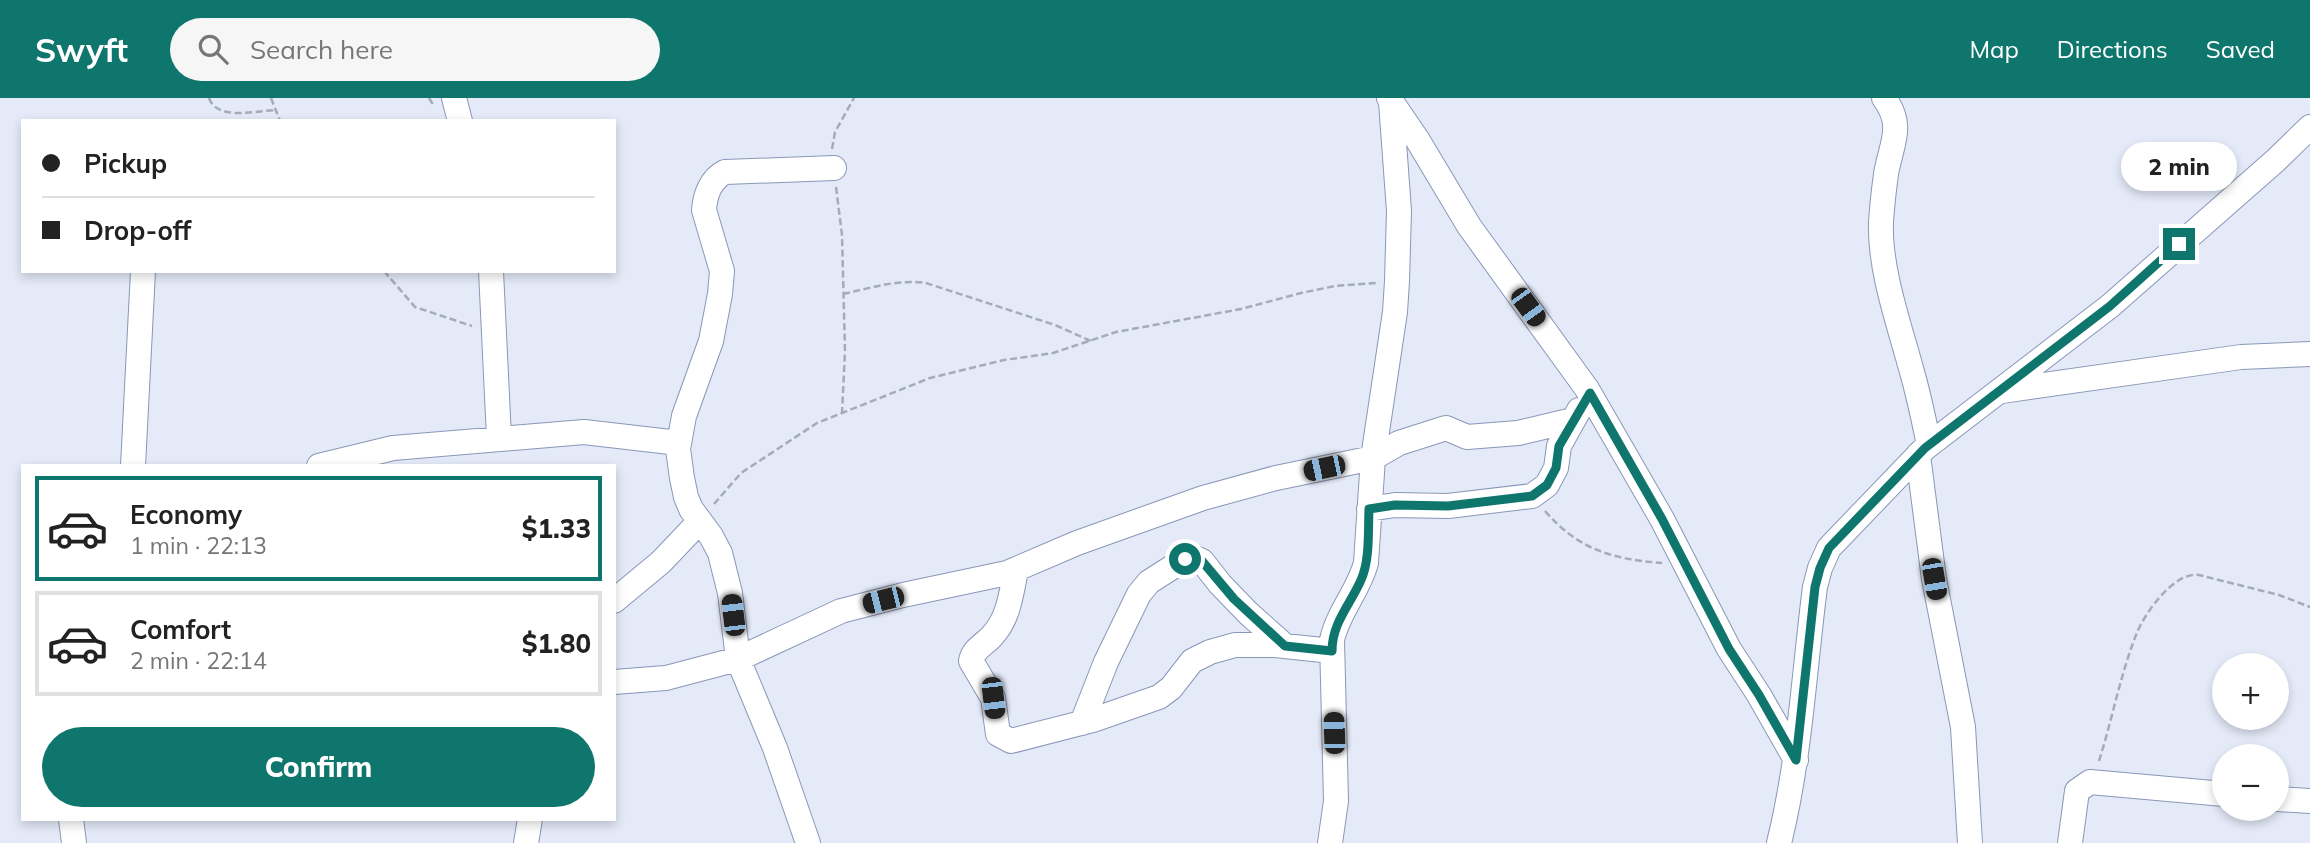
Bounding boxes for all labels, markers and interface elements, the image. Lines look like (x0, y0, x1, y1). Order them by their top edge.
search box (170, 18, 660, 81)
text: Swyft (35, 29, 128, 70)
icon: search (194, 30, 232, 68)
text: Search here (250, 33, 393, 66)
text: Map (1969, 34, 2019, 64)
text: Directions (2057, 34, 2168, 64)
text: Saved (2206, 34, 2275, 64)
callout: 2 min (2121, 142, 2237, 192)
text: Pickup (84, 147, 167, 180)
text: 2 min (2148, 152, 2210, 181)
text: Drop-off (84, 214, 191, 247)
route end (2163, 228, 2195, 260)
car (1508, 284, 1549, 330)
car (1302, 453, 1347, 483)
icon: car (46, 497, 109, 560)
text: Economy (130, 498, 242, 531)
text: $1.33 (522, 512, 591, 545)
text: 1 min · 22:13 (130, 531, 267, 560)
route start (1169, 543, 1201, 575)
car (1921, 556, 1948, 602)
car (861, 585, 906, 615)
car (721, 593, 746, 637)
icon: car (46, 612, 109, 675)
text: Comfort (130, 613, 231, 646)
text: $1.80 (522, 627, 591, 660)
text: 2 min · 22:14 (130, 646, 267, 675)
map controls (2212, 653, 2289, 821)
button: + (2212, 653, 2289, 730)
car (981, 676, 1006, 720)
car (1323, 712, 1346, 754)
button: Confirm (42, 727, 595, 807)
button: − (2212, 744, 2289, 821)

